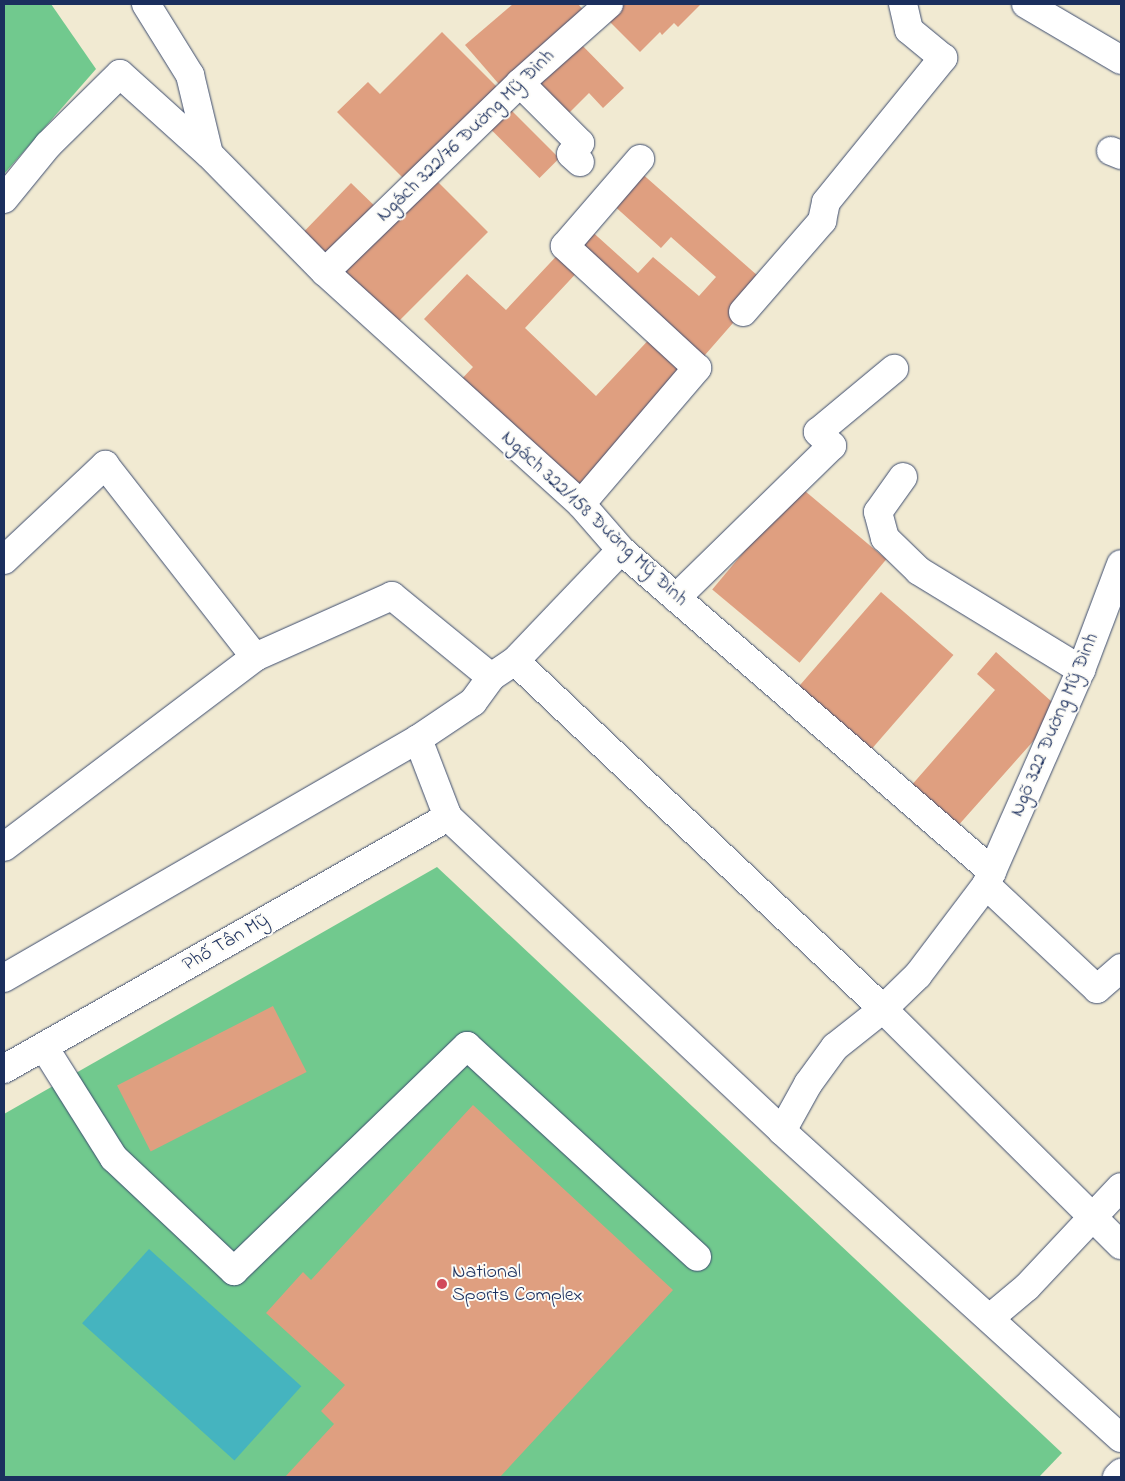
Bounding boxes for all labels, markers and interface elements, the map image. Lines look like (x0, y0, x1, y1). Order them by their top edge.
street label: Ngách 322/76 Đường Mỹ Đình (372, 44, 560, 228)
street label: Ngách 322/158 Đường Mỹ Đình (496, 426, 692, 612)
street label: Ngõ 322 Đường Mỹ Đình (1005, 630, 1105, 820)
street label: Phố Tân Mỹ (179, 909, 273, 977)
place label: National Sports Complex (452, 1260, 583, 1307)
marker: National Sports Complex (436, 1278, 448, 1290)

